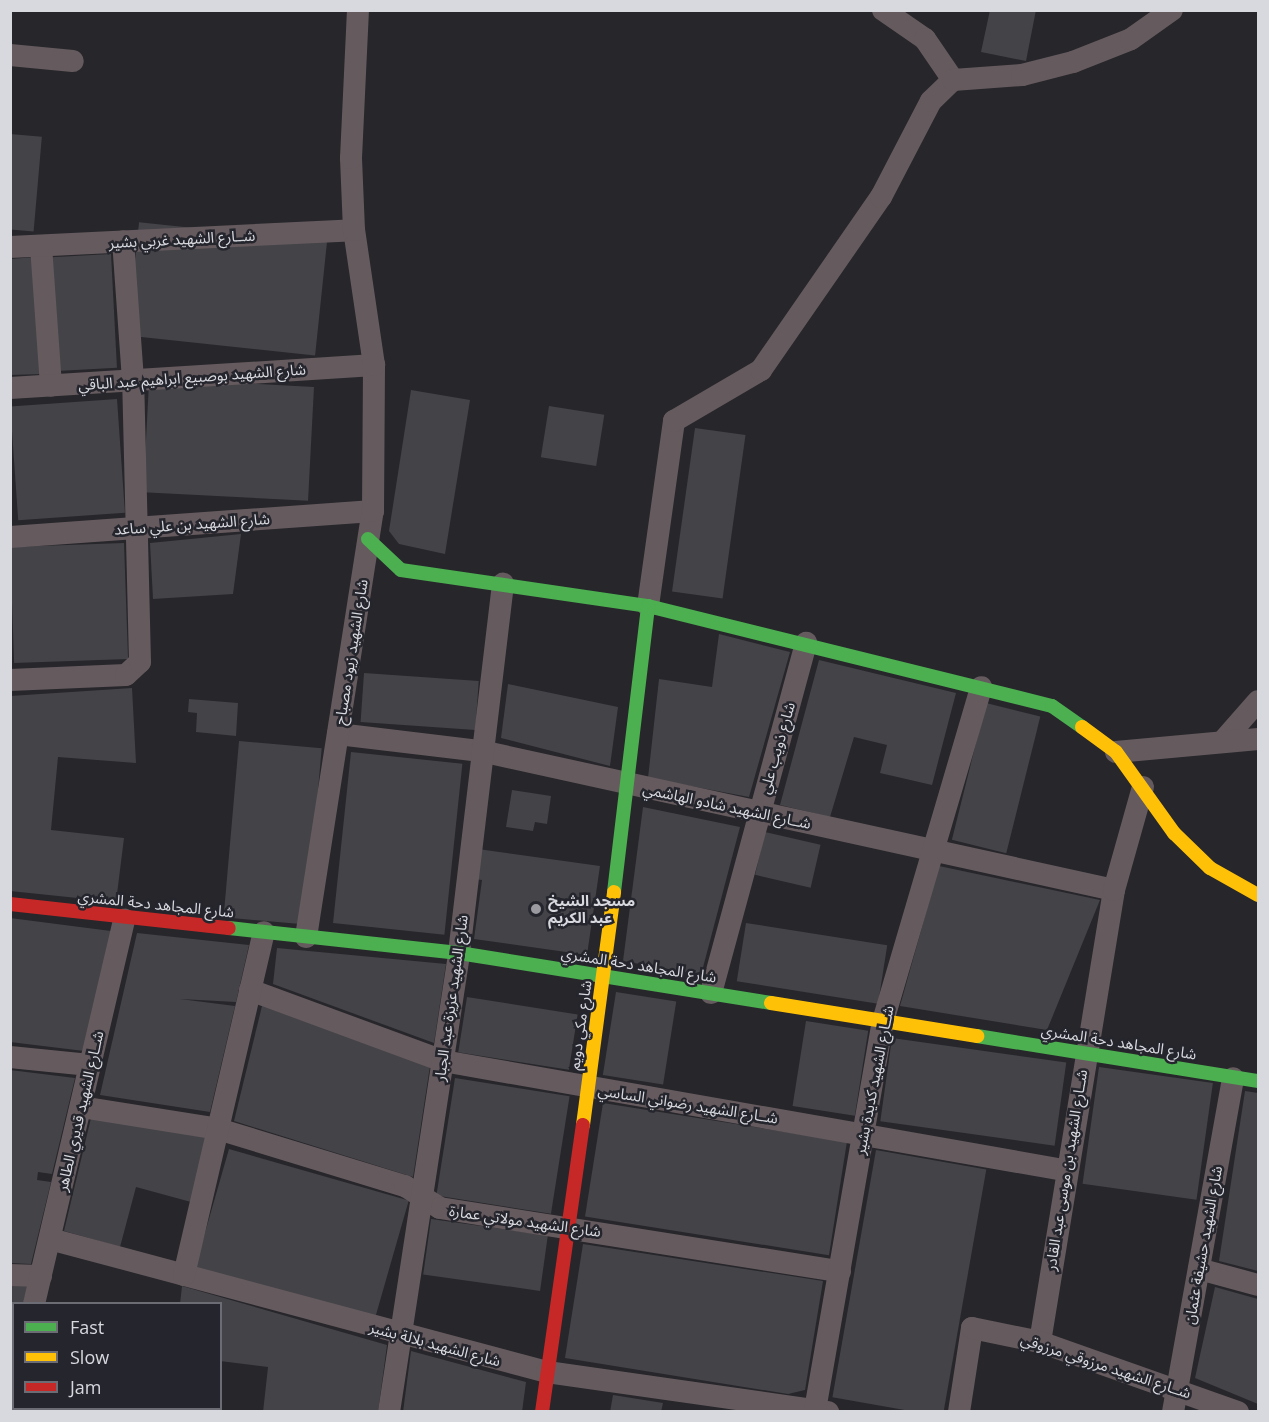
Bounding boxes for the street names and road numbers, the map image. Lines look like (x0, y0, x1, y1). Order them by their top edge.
street label: شــارع الشهيد غربي بشير (108, 226, 256, 252)
street label: شارع الشهيد بوصبيع ابراهيم عبد الباقي (78, 360, 306, 394)
street label: شارع الشهيد بن علي ساعد (114, 510, 270, 538)
street label: شارع الشهيد زيود مصباح (331, 578, 371, 726)
street label: شارع ذويب علي (755, 700, 799, 796)
street label: شــارع الشهيد شادو الهاشمي (641, 779, 813, 833)
street label: شارع المجاهد دحة المشري (77, 887, 235, 921)
street label: شارع الشهيد عزيزة عبد الجبار (430, 914, 472, 1082)
street label: شارع المجاهد دحة المشري (560, 944, 718, 986)
street label: شارع مكي دويم (565, 979, 595, 1071)
street label: شــارع الشهيد كديدة بشير (851, 1004, 897, 1156)
street label: شارع المجاهد دحة المشري (1040, 1021, 1198, 1063)
street label: شــارع الشهيد قديري الطاهر (53, 1029, 107, 1193)
street label: شــارع الشهيد بن موسى عبد القادر (1041, 1068, 1091, 1272)
street label: شــارع الشهيد رضواني الساسي (597, 1081, 779, 1127)
street label: شارع الشهيد حشيفة عثمان (1180, 1164, 1226, 1326)
street label: شارع الشهيد مولاتي عمارة (448, 1201, 602, 1241)
street label: شارع الشهيد بلالة بشير (368, 1318, 502, 1370)
street label: شــارع الشهيد مرزوقي مرزوقي (1019, 1330, 1193, 1402)

